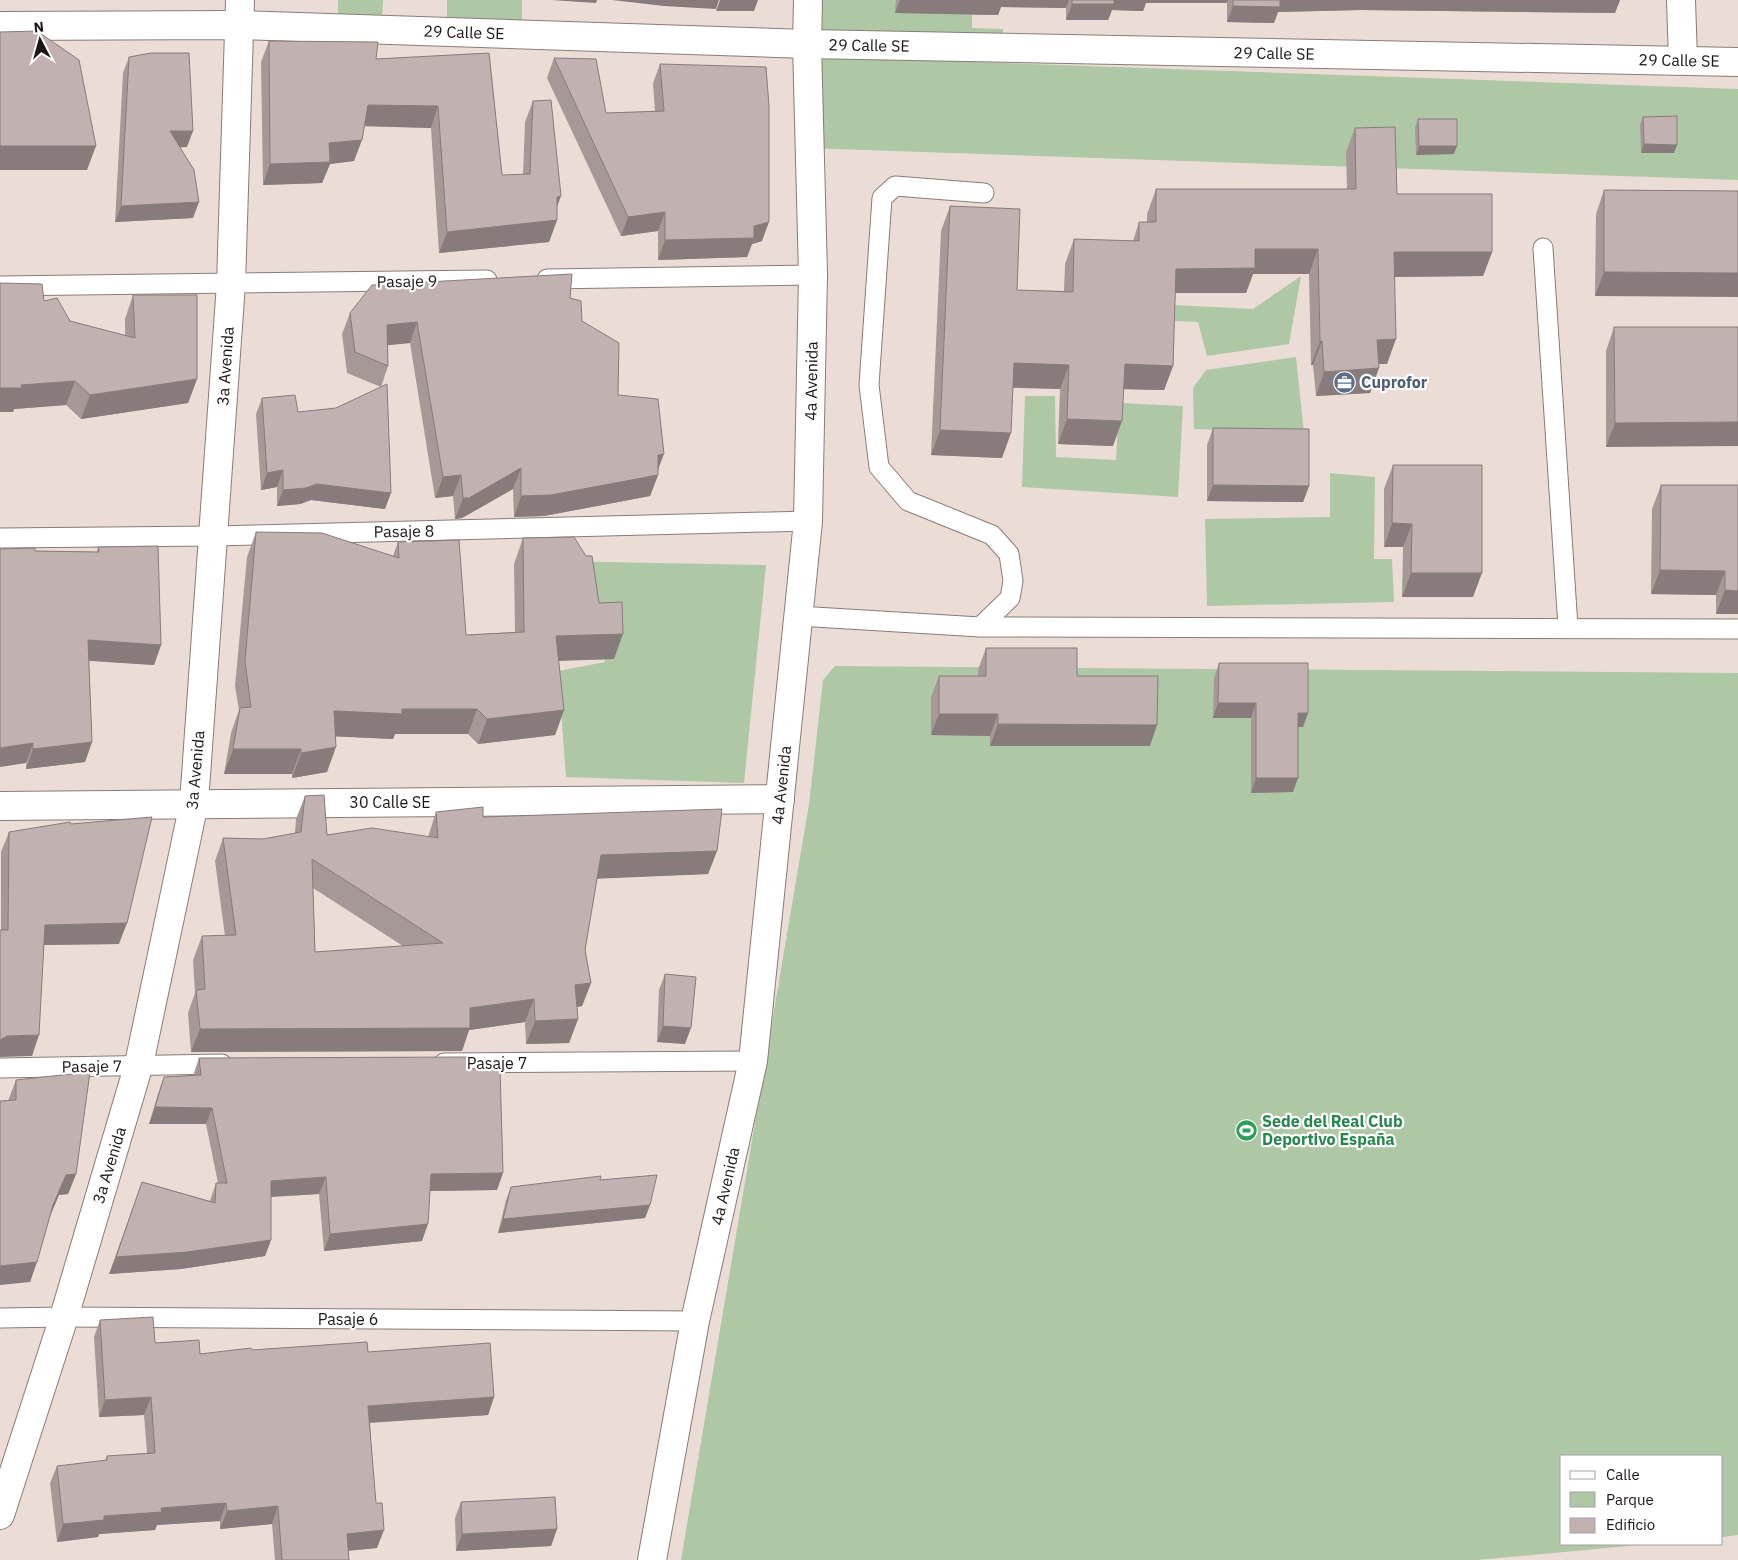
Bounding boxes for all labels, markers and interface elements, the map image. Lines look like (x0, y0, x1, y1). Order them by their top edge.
north arrow (15, 15, 65, 65)
text: N (33, 18, 45, 37)
street label: 29 Calle SE (423, 21, 505, 43)
street label: 29 Calle SE (828, 34, 910, 56)
street label: 29 Calle SE (1233, 42, 1315, 64)
street label: 29 Calle SE (1638, 49, 1720, 71)
street label: Pasaje 9 (377, 270, 437, 292)
street label: 3a Avenida (212, 325, 238, 406)
street label: 4a Avenida (800, 341, 822, 421)
office icon: Cuprofor (1333, 370, 1357, 394)
place label: Cuprofor (1361, 372, 1428, 392)
street label: Pasaje 8 (374, 520, 434, 542)
street label: 3a Avenida (182, 729, 208, 810)
street label: 4a Avenida (767, 744, 795, 825)
street label: 30 Calle SE (349, 792, 431, 812)
street label: Pasaje 7 (467, 1053, 527, 1073)
street label: Pasaje 7 (62, 1055, 122, 1077)
place label: Sede del Real Club Deportivo España (1262, 1111, 1403, 1149)
sports icon: Sede del Real Club Deportivo España (1234, 1118, 1258, 1142)
street label: 3a Avenida (88, 1124, 130, 1206)
street label: 4a Avenida (706, 1145, 744, 1227)
street label: Pasaje 6 (318, 1309, 378, 1329)
legend (1560, 1455, 1723, 1545)
text: Calle (1606, 1465, 1640, 1484)
text: Parque (1606, 1490, 1654, 1509)
text: Edificio (1606, 1515, 1655, 1534)

